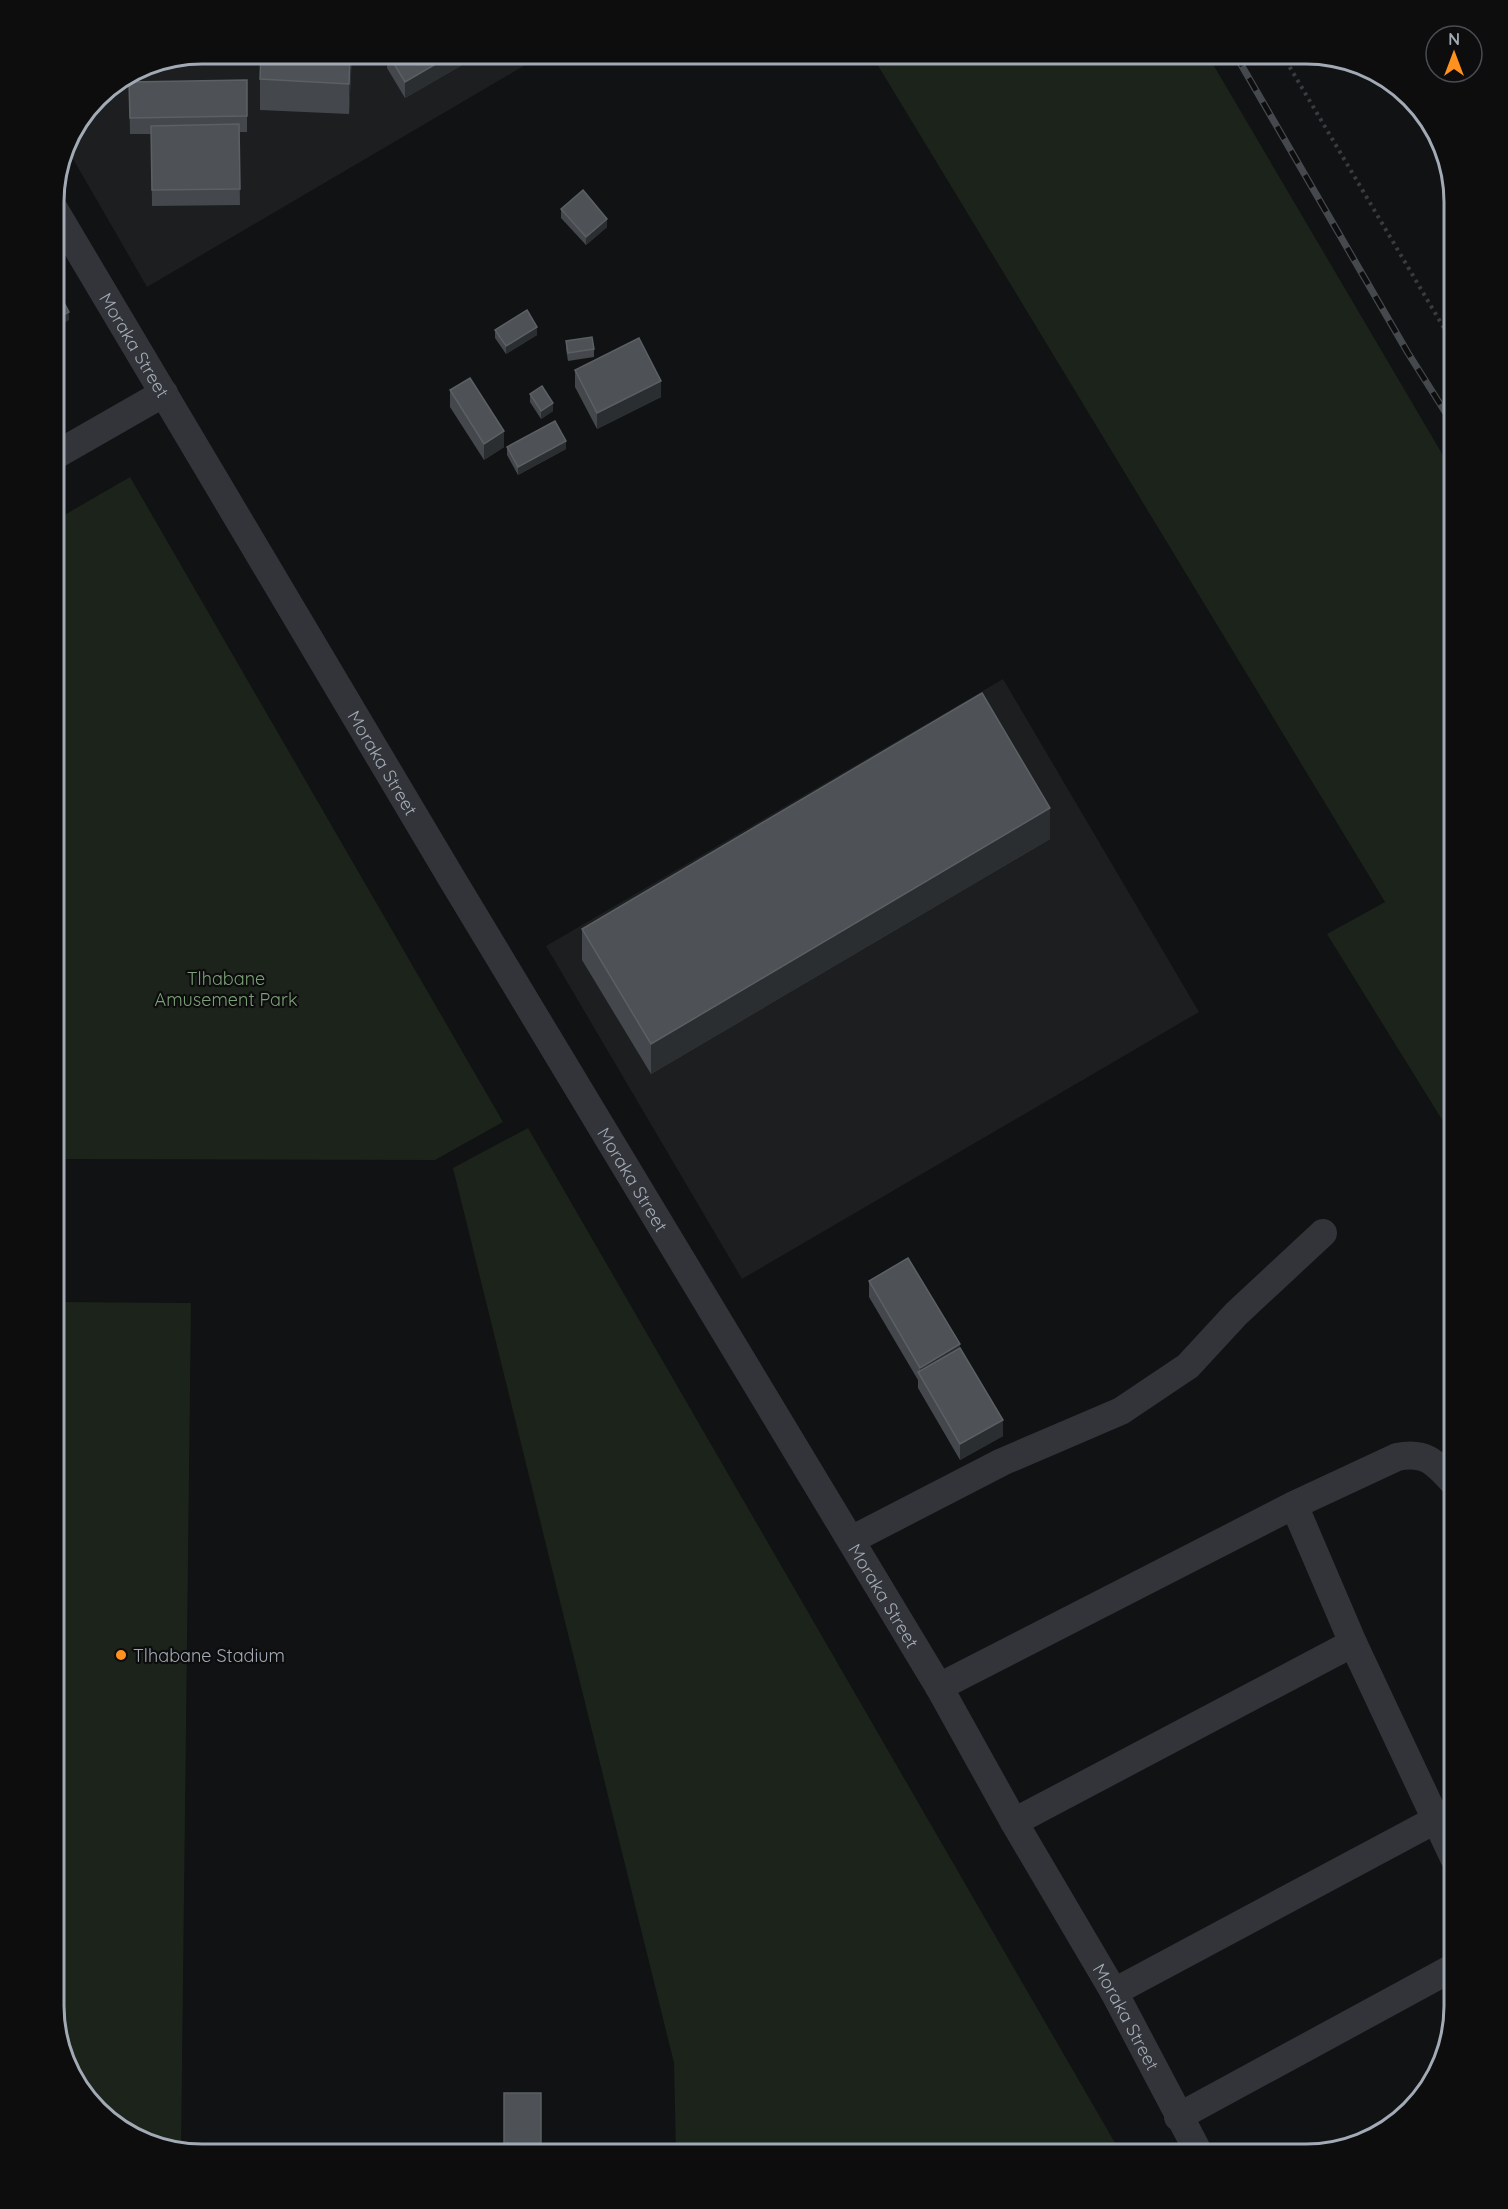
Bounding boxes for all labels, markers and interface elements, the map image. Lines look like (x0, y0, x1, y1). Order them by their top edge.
north arrow (1424, 24, 1484, 84)
text: N (1448, 29, 1460, 49)
street label: Moraka Street (95, 288, 175, 401)
street label: Moraka Street (343, 706, 423, 819)
park label: Tlhabane Amusement Park (154, 967, 298, 1011)
street label: Moraka Street (593, 1123, 673, 1236)
street label: Moraka Street (844, 1539, 924, 1652)
place label: Tlhabane Stadium (133, 1644, 285, 1667)
marker: Tlhabane Stadium (114, 1648, 128, 1662)
street label: Moraka Street (1088, 1959, 1165, 2074)

